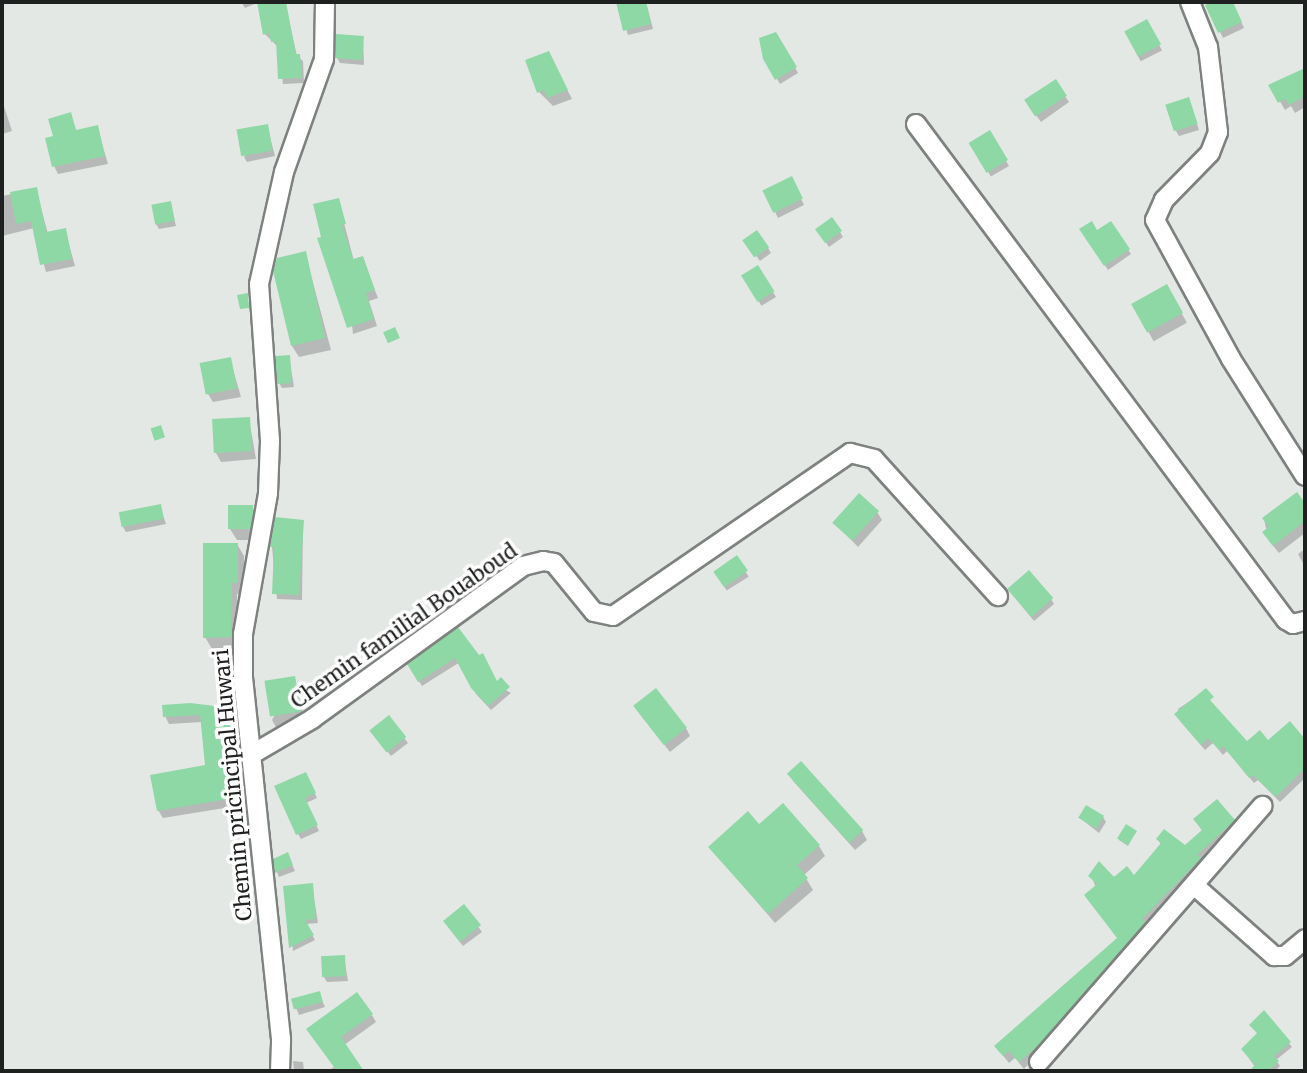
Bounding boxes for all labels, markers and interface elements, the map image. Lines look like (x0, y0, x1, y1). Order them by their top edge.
street label: Chemin familial Bouaboud (286, 538, 522, 714)
street label: Chemin pricincipal Huwari (209, 648, 257, 922)

